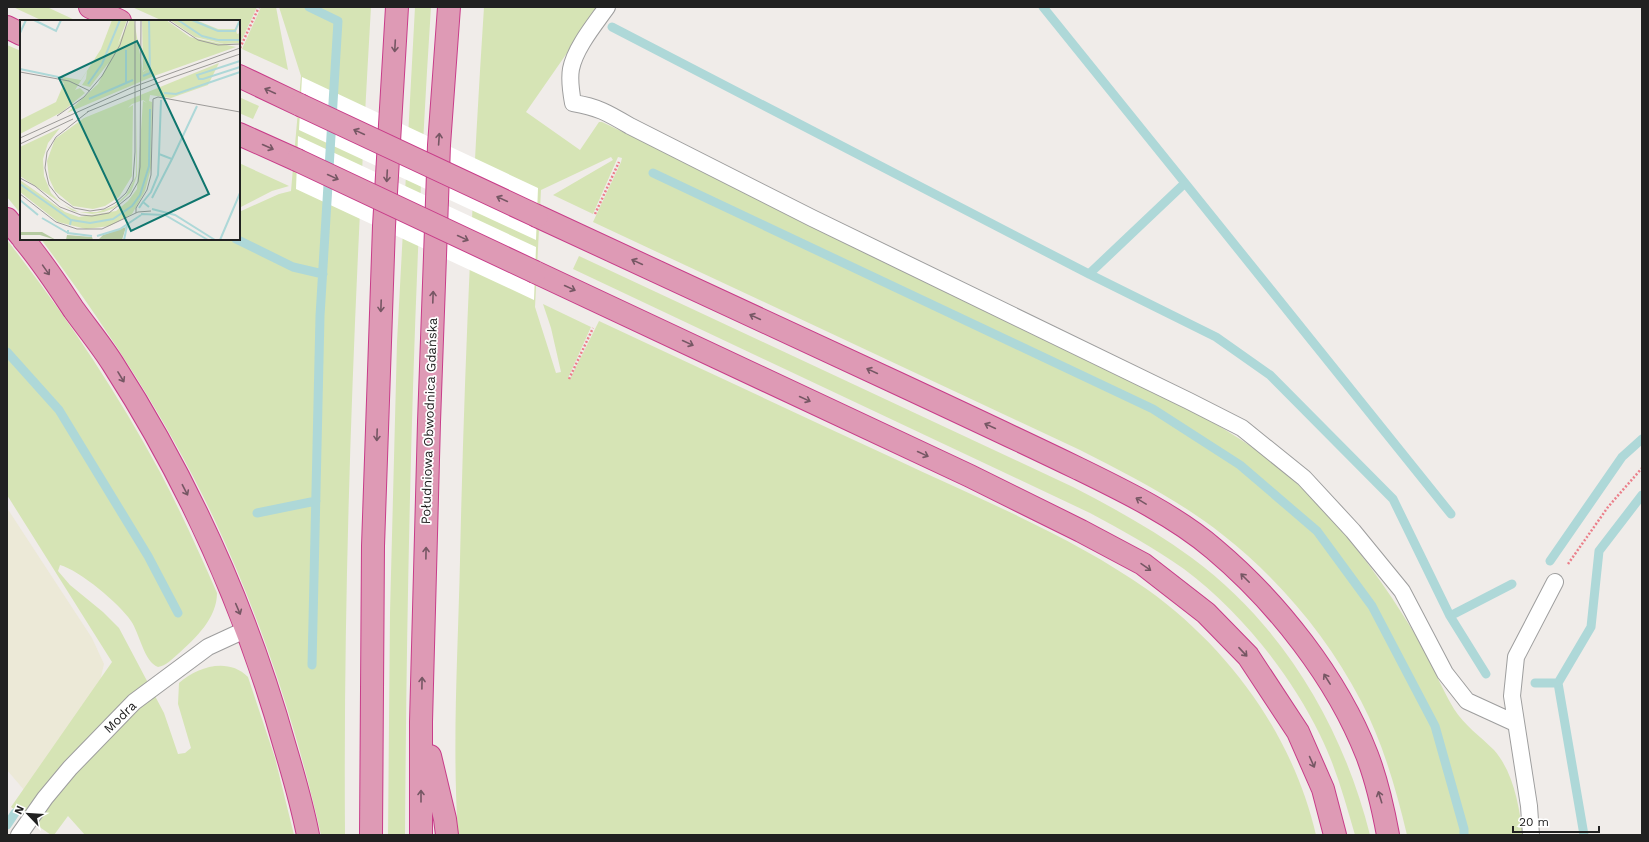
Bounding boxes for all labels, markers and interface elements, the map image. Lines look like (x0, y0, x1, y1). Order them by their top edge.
inset map (20, 20, 240, 240)
one-way arrow (391, 39, 398, 52)
one-way arrow (264, 87, 276, 94)
one-way arrow (353, 128, 365, 135)
one-way arrow (436, 133, 443, 146)
one-way arrow (262, 144, 274, 152)
one-way arrow (383, 169, 390, 182)
one-way arrow (326, 174, 338, 181)
one-way arrow (496, 195, 508, 202)
one-way arrow (457, 235, 469, 242)
one-way arrow (631, 258, 643, 265)
one-way arrow (42, 265, 51, 276)
one-way arrow (564, 285, 576, 292)
one-way arrow (429, 291, 437, 304)
one-way arrow (377, 299, 385, 312)
one-way arrow (749, 313, 761, 320)
street label: Południowa Obwodnica Gdańska (418, 317, 440, 525)
one-way arrow (681, 340, 693, 347)
one-way arrow (867, 367, 879, 375)
one-way arrow (117, 371, 125, 383)
one-way arrow (799, 396, 811, 403)
one-way arrow (985, 422, 997, 429)
one-way arrow (373, 428, 381, 441)
one-way arrow (917, 451, 929, 458)
one-way arrow (182, 484, 189, 496)
one-way arrow (1135, 497, 1147, 505)
one-way arrow (422, 547, 429, 560)
one-way arrow (1140, 563, 1151, 571)
one-way arrow (1240, 573, 1250, 583)
one-way arrow (235, 602, 242, 614)
one-way arrow (1239, 647, 1248, 657)
one-way arrow (1323, 673, 1331, 685)
one-way arrow (419, 677, 426, 690)
street label: Modra (101, 697, 140, 736)
one-way arrow (1308, 756, 1316, 768)
one-way arrow (417, 790, 425, 803)
one-way arrow (1376, 791, 1383, 804)
north arrow (8, 794, 48, 834)
text: N (12, 804, 27, 816)
scale bar (1513, 808, 1599, 834)
text: 20 m (1519, 815, 1549, 829)

